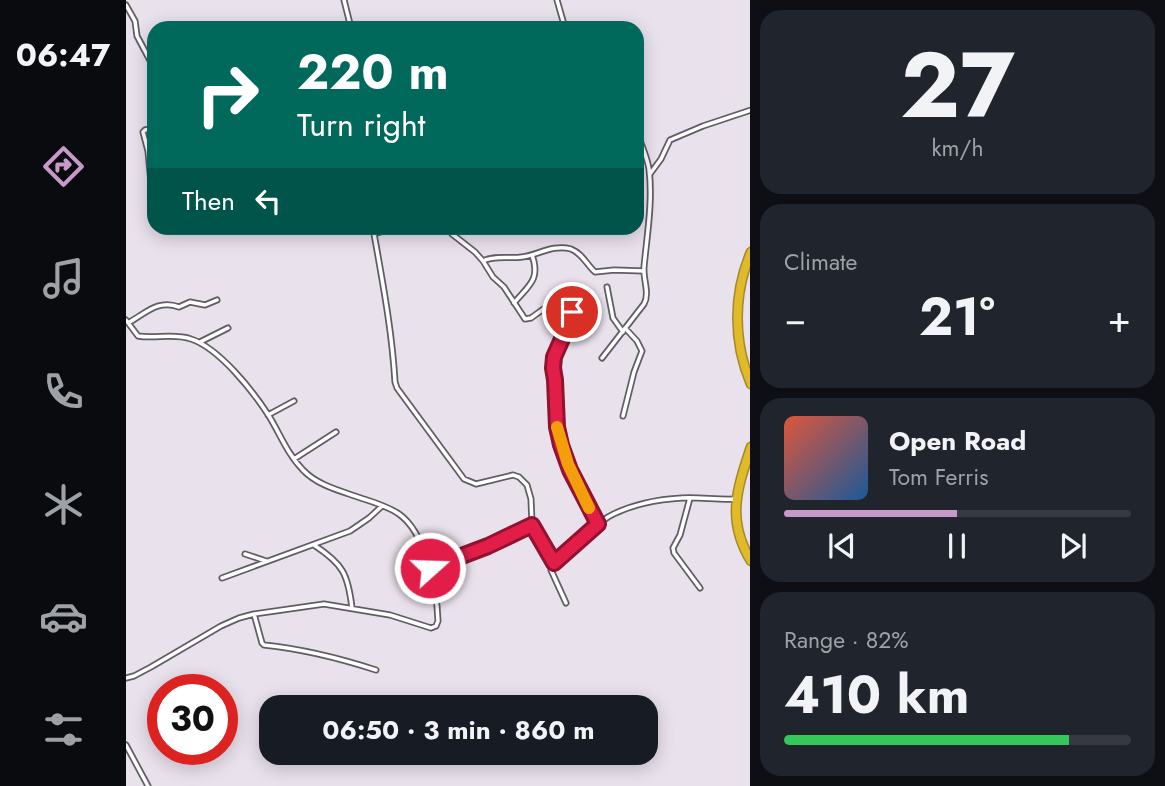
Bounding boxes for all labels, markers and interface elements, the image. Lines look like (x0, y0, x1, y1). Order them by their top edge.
text: 27 (900, 20, 1015, 151)
text: 06:47 (16, 32, 110, 78)
text: 220 m (297, 37, 449, 107)
icon: right (182, 49, 273, 140)
text: Turn right (297, 102, 426, 148)
text: km/h (932, 131, 983, 165)
icon: directions (39, 142, 88, 191)
text: Then (182, 182, 235, 220)
icon: left (249, 182, 287, 220)
text: Climate (784, 245, 857, 279)
icon: music (39, 254, 88, 303)
text: 21° (919, 279, 995, 355)
pin (542, 282, 602, 342)
text: − (784, 291, 806, 346)
text: + (1108, 291, 1131, 346)
icon: arrive (553, 293, 591, 331)
icon: phone (39, 367, 88, 416)
text: Open Road (889, 422, 1026, 460)
text: Tom Ferris (889, 460, 988, 494)
icon: climate (39, 480, 88, 529)
icon: previous (823, 527, 861, 565)
icon: pause (938, 527, 976, 565)
icon: next (1054, 527, 1092, 565)
position arrow (393, 531, 467, 605)
icon: car (39, 592, 88, 641)
text: Range · 82% (784, 623, 909, 657)
text: 410 km (784, 657, 969, 733)
speed limit sign: 30 (147, 674, 238, 765)
icon: filters (39, 705, 88, 754)
text: 06:50 · 3 min · 860 m (322, 711, 595, 749)

